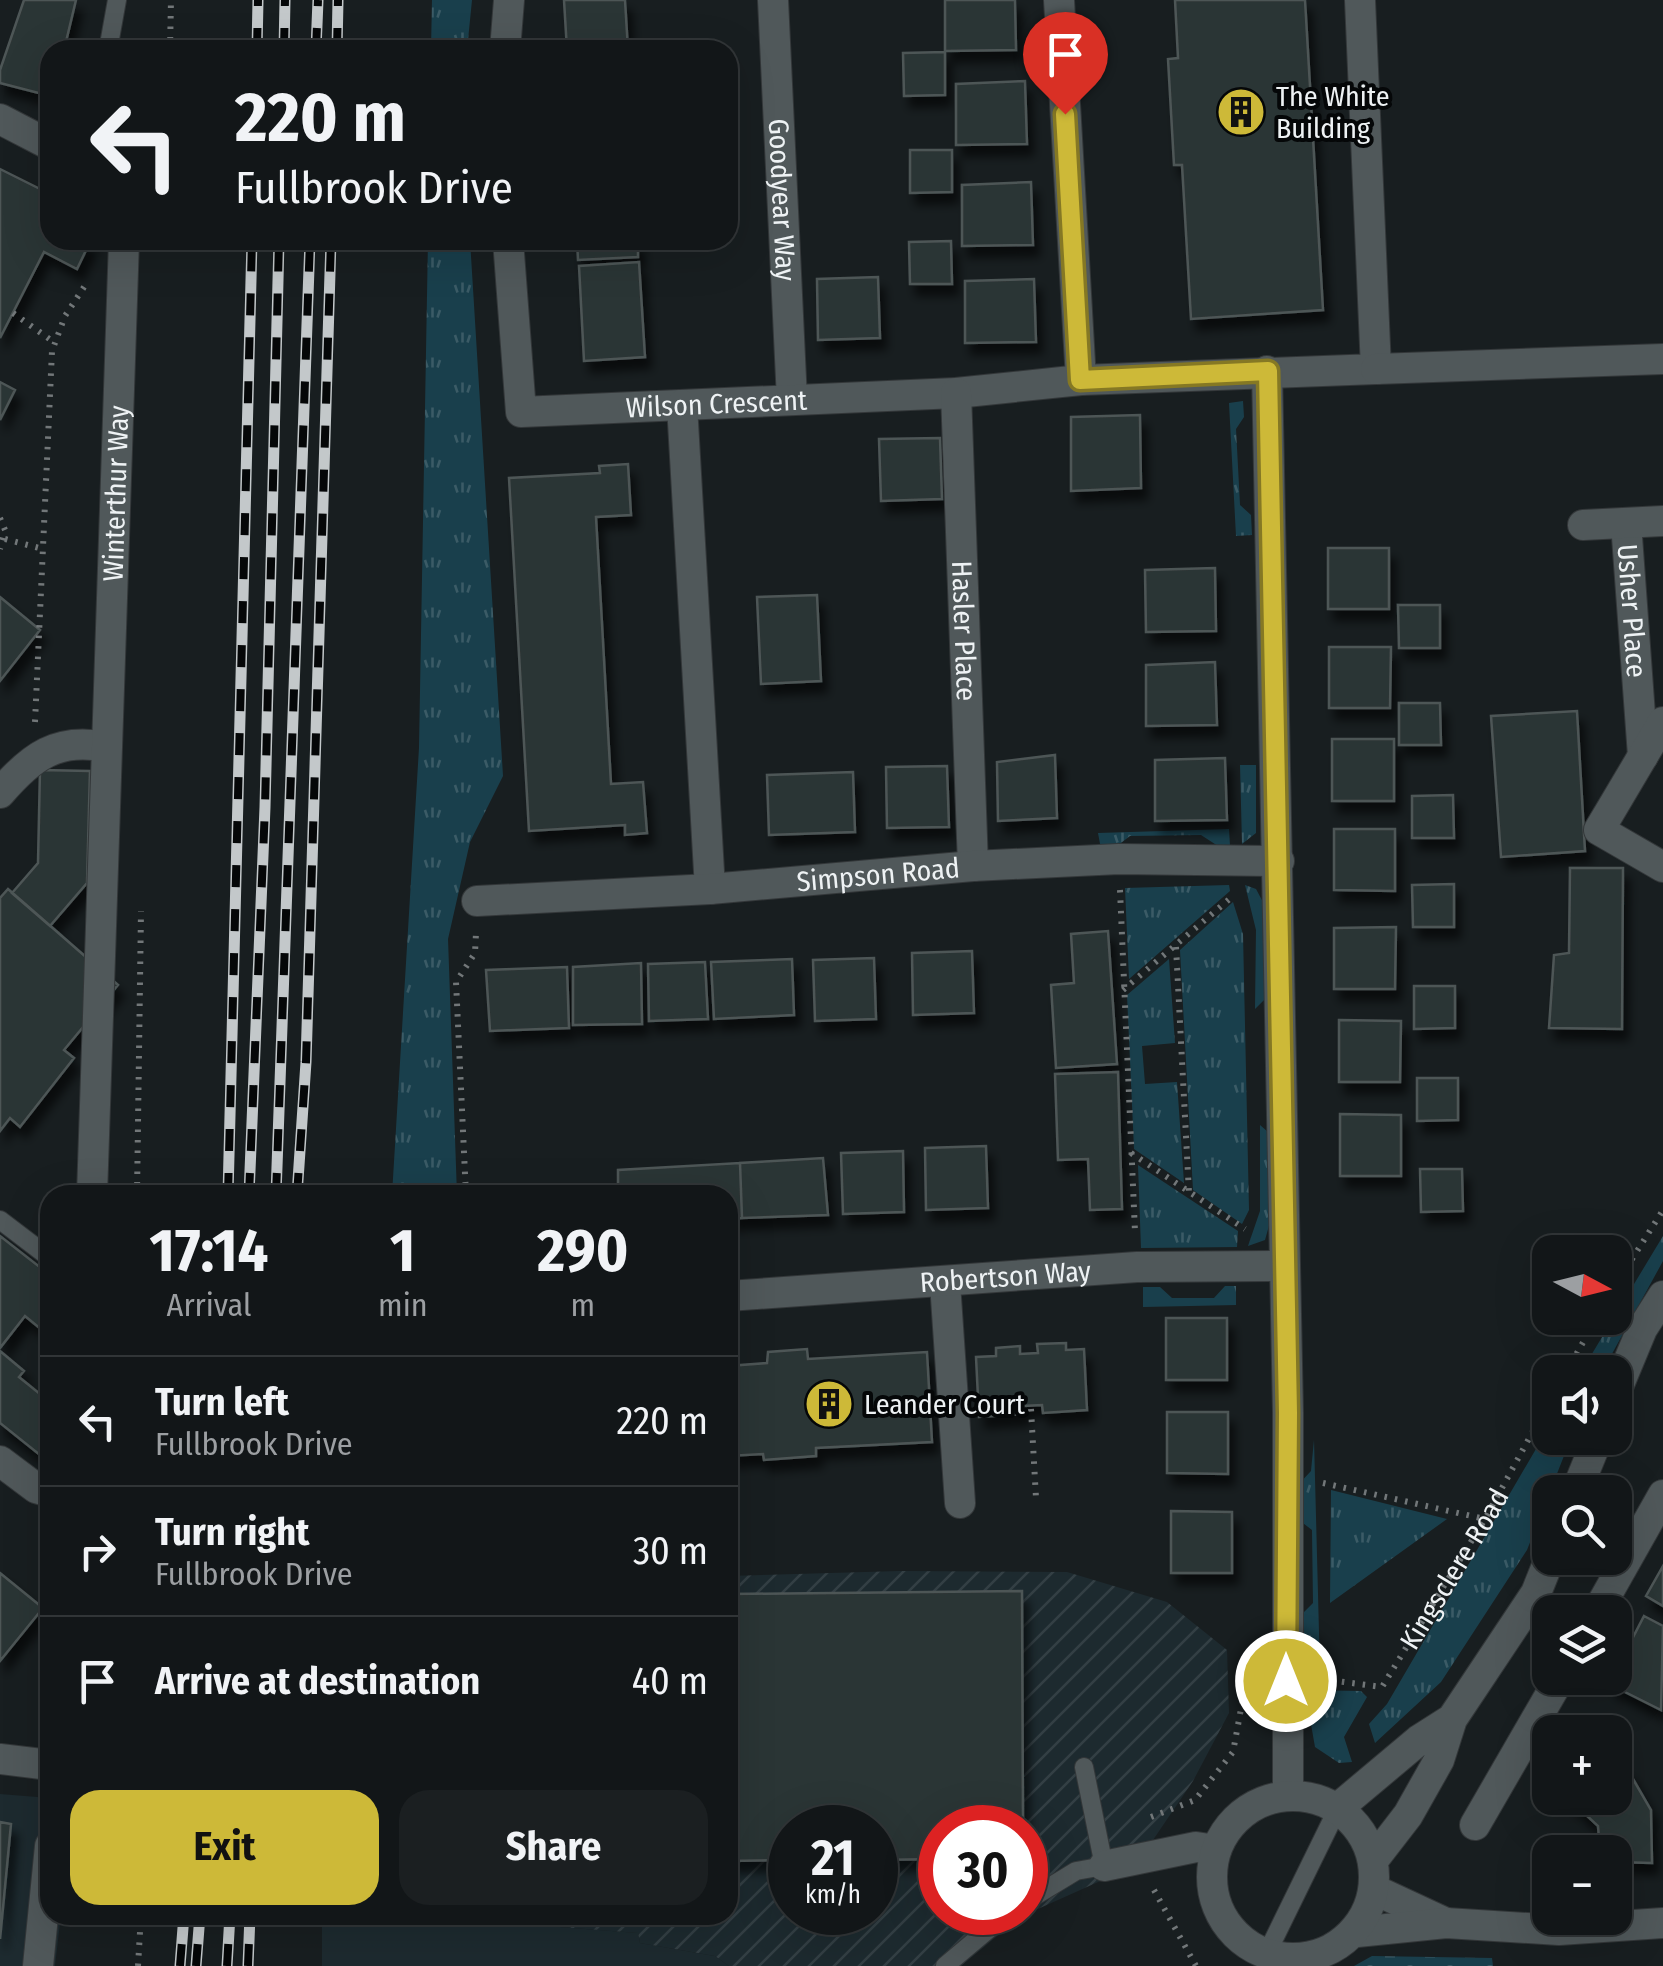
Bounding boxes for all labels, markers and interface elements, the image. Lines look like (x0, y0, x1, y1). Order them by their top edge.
pin (1023, 12, 1108, 115)
icon: arrive (1038, 27, 1093, 82)
text: 220 m (235, 76, 406, 160)
icon: left (70, 80, 200, 210)
place label: The White Building (1276, 80, 1390, 145)
building icon: The White Building (1215, 86, 1267, 138)
street label: Goodyear Way (762, 118, 803, 282)
text: Fullbrook Drive (235, 161, 513, 215)
street label: Wilson Crescent (625, 383, 808, 424)
street label: Winterthur Way (96, 404, 135, 582)
street label: Usher Place (1611, 543, 1654, 679)
street label: Hasler Place (946, 560, 984, 702)
street label: Simpson Road (795, 851, 961, 898)
text: 17:14 (150, 1215, 268, 1287)
text: 1 (390, 1215, 416, 1287)
text: 290 (537, 1215, 628, 1287)
north arrow (1532, 1235, 1632, 1335)
map controls (1532, 1235, 1632, 1935)
street label: Robertson Way (919, 1254, 1092, 1299)
text: Arrival (167, 1286, 251, 1324)
text: min (378, 1286, 428, 1324)
text: m (570, 1286, 595, 1324)
button: sound (1532, 1355, 1632, 1455)
building icon: Leander Court (803, 1378, 855, 1430)
text: Turn left (155, 1379, 289, 1425)
place label: Leander Court (864, 1388, 1026, 1421)
icon: left (70, 1394, 125, 1449)
text: 220 m (617, 1398, 708, 1444)
text: Fullbrook Drive (155, 1425, 353, 1463)
button: search (1532, 1475, 1632, 1575)
street label: Kingsclere Road (1393, 1483, 1515, 1655)
text: Turn right (155, 1509, 309, 1555)
icon: right (70, 1524, 125, 1579)
text: 30 m (633, 1528, 708, 1574)
text: Fullbrook Drive (155, 1555, 353, 1593)
button: layers (1532, 1595, 1632, 1695)
position arrow (1234, 1629, 1338, 1733)
icon: arrive (70, 1654, 125, 1709)
text: Arrive at destination (155, 1658, 480, 1704)
text: 40 m (632, 1658, 708, 1704)
button: + (1532, 1715, 1632, 1815)
button: Exit (70, 1790, 379, 1905)
button: Share (399, 1790, 708, 1905)
speed limit sign: 30 (918, 1805, 1048, 1935)
text: 21 (811, 1828, 855, 1888)
button: − (1532, 1835, 1632, 1935)
text: km/h (805, 1880, 861, 1910)

